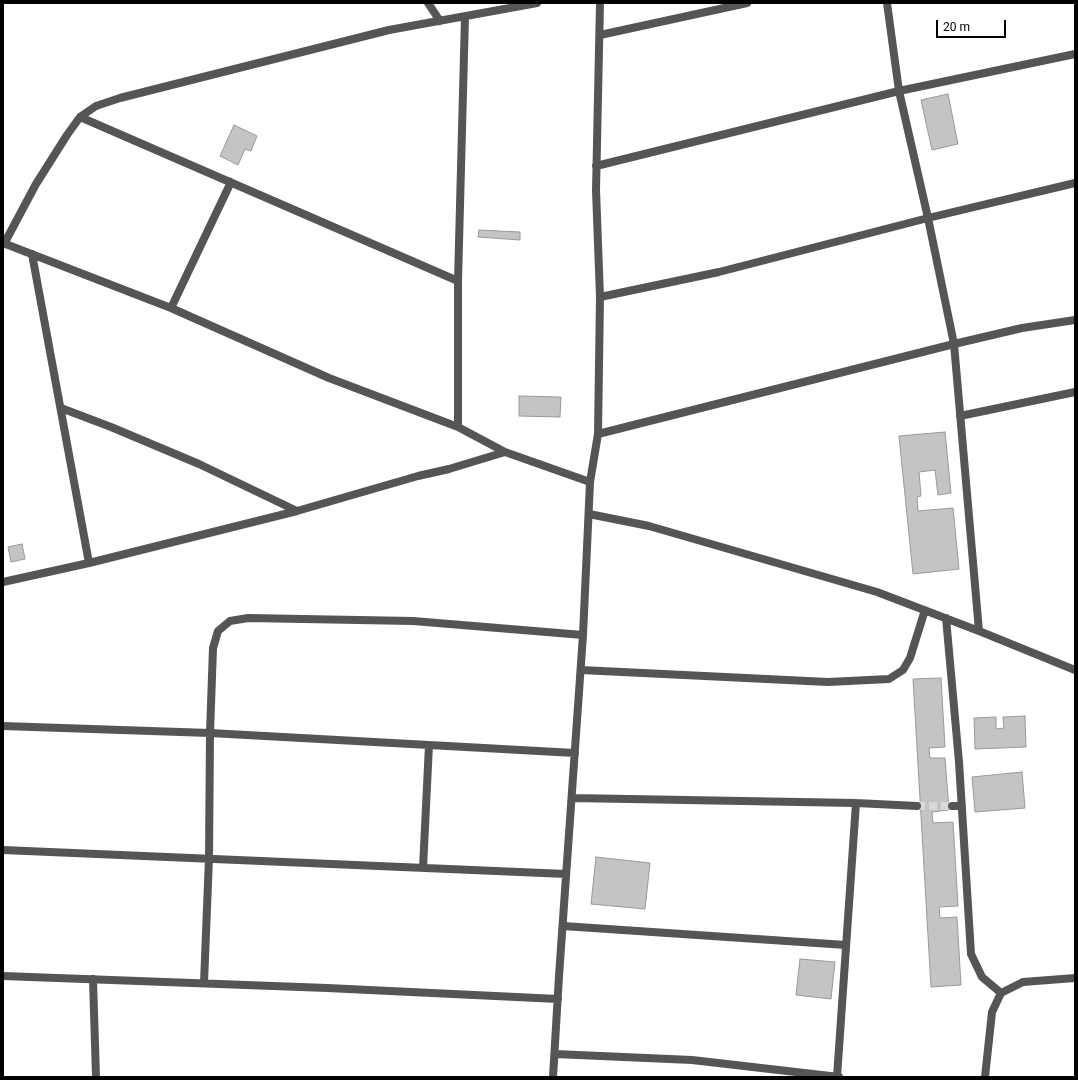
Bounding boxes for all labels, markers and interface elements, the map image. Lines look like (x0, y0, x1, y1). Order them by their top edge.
scale bar (938, 12, 1008, 38)
text: 20 m (943, 20, 970, 34)

